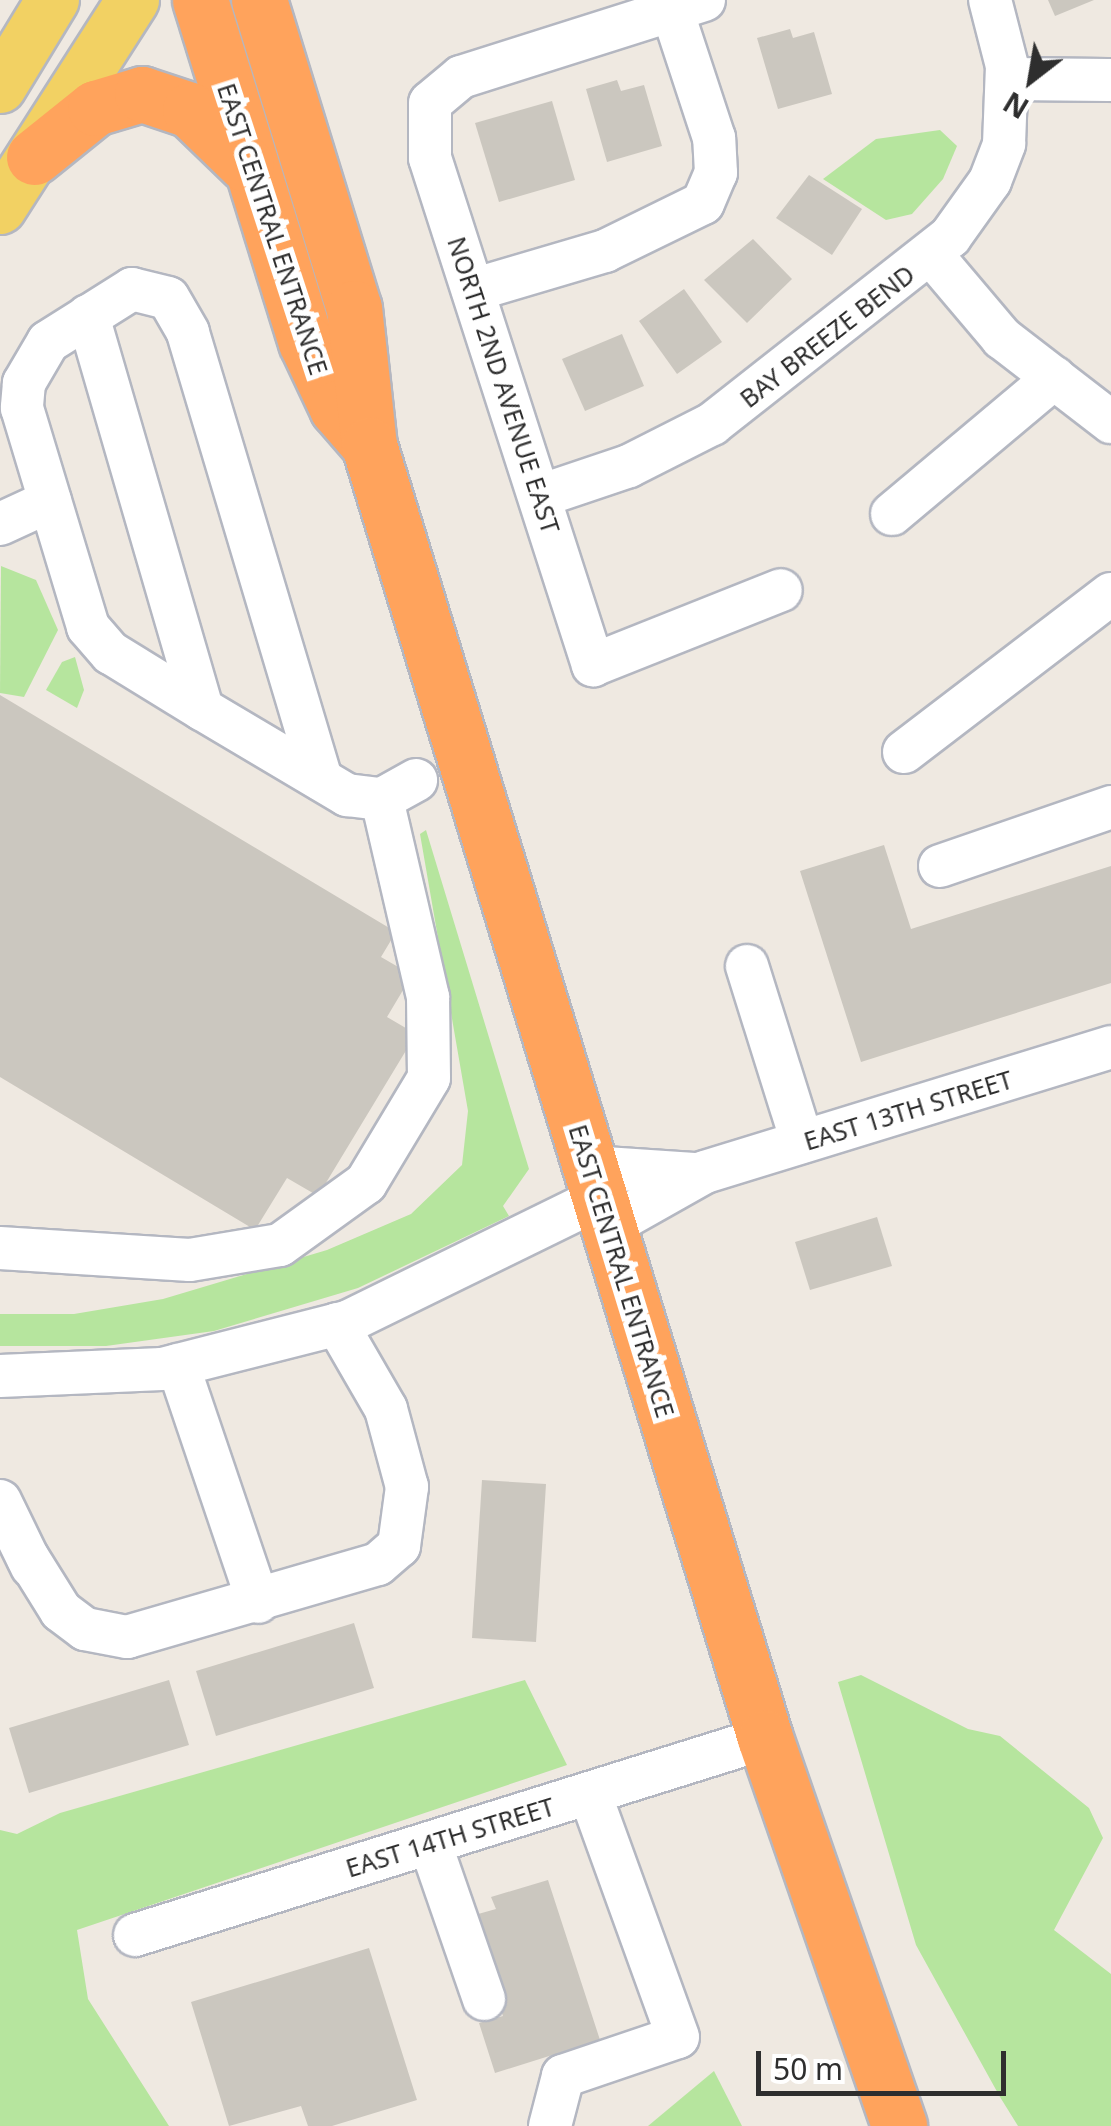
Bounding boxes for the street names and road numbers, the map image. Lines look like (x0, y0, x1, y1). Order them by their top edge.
street label: EAST CENTRAL ENTRANCE (212, 79, 334, 379)
street label: NORTH 2ND AVENUE EAST (442, 233, 566, 537)
street label: BAY BREEZE BEND (734, 259, 920, 413)
street label: EAST 13TH STREET (800, 1064, 1016, 1156)
street label: EAST CENTRAL ENTRANCE (563, 1121, 681, 1421)
street label: EAST 14TH STREET (342, 1791, 558, 1883)

